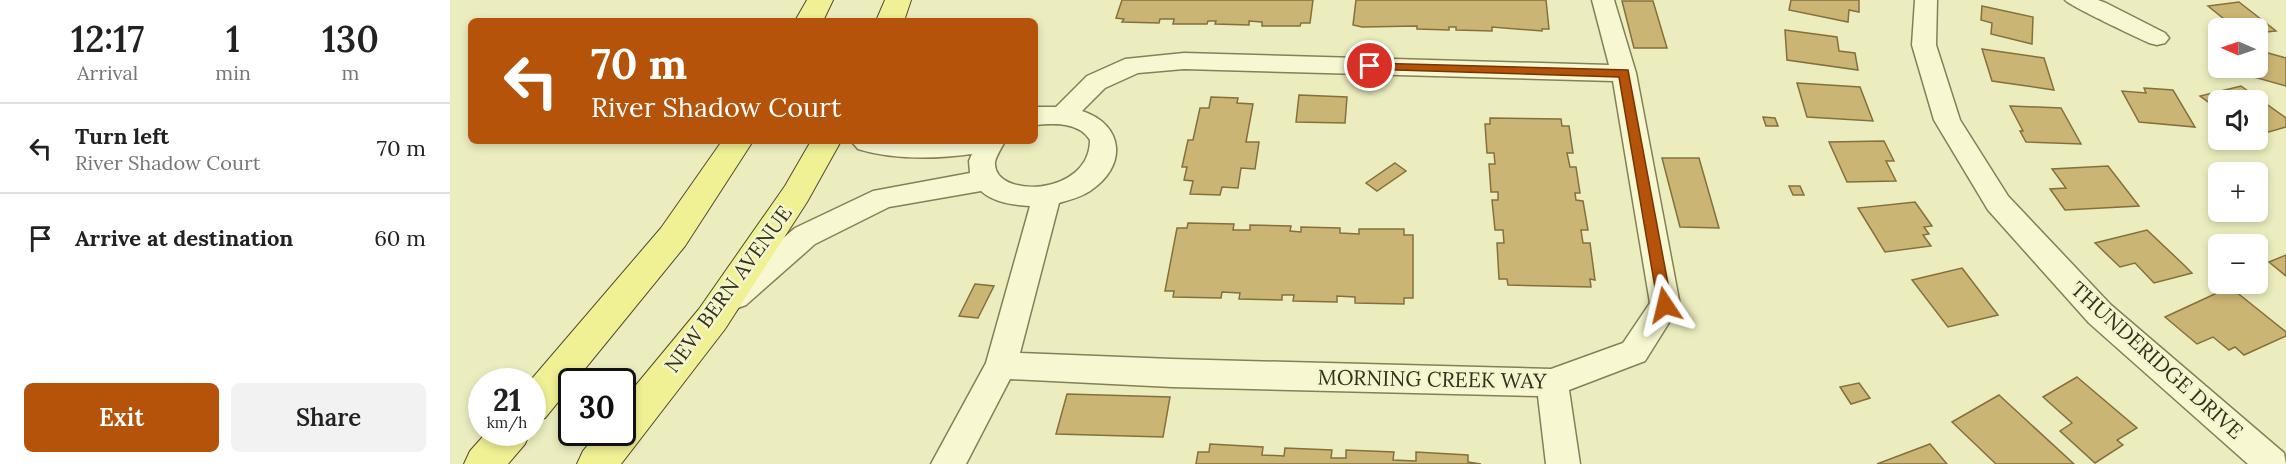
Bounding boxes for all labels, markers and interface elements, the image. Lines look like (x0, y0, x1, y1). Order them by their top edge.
text: 12:17 (71, 16, 144, 62)
text: 1 (226, 16, 240, 62)
text: 130 (322, 16, 379, 62)
north arrow (2208, 18, 2268, 78)
map controls (2208, 18, 2268, 294)
text: 70 m (591, 37, 687, 91)
pin (1344, 40, 1395, 91)
icon: left (492, 42, 570, 120)
icon: arrive (1353, 49, 1386, 82)
text: Arrival (77, 60, 138, 85)
text: min (215, 60, 251, 85)
text: m (342, 60, 359, 85)
text: River Shadow Court (591, 90, 841, 124)
button: sound (2208, 90, 2268, 150)
text: Turn left (75, 122, 169, 150)
icon: left (24, 132, 57, 165)
text: 70 m (377, 134, 426, 162)
text: River Shadow Court (75, 150, 260, 175)
button: + (2208, 162, 2268, 222)
street label: NEW BERN AVENUE (658, 200, 798, 378)
icon: arrive (24, 222, 57, 255)
text: Arrive at destination (75, 224, 293, 252)
text: 60 m (374, 224, 426, 252)
button: − (2208, 234, 2268, 294)
position arrow (1633, 273, 1697, 337)
street label: THUNDERIDGE DRIVE (2065, 275, 2249, 445)
street label: MORNING CREEK WAY (1317, 364, 1547, 395)
speed limit sign: 30 (558, 368, 636, 446)
text: 21 (493, 381, 521, 419)
button: Exit (24, 383, 219, 452)
button: Share (231, 383, 426, 452)
text: km/h (487, 413, 527, 432)

